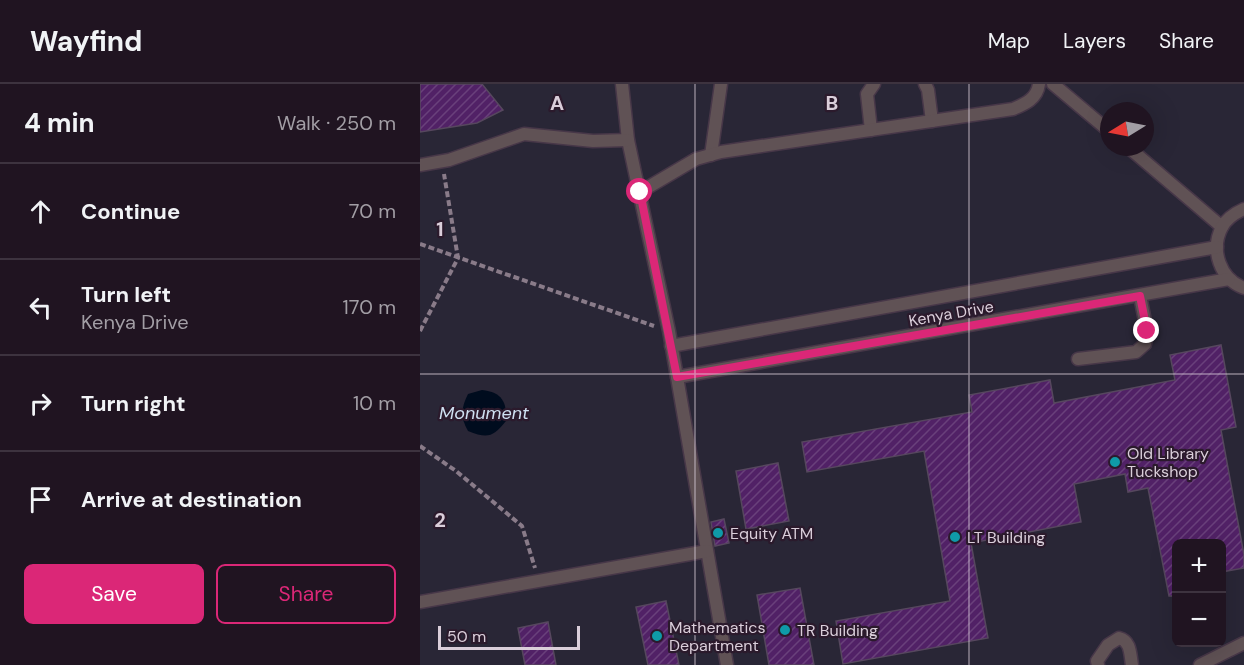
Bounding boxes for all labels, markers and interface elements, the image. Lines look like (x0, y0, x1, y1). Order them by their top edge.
text: Wayfind (30, 23, 142, 60)
text: Map (988, 27, 1030, 55)
text: Layers (1063, 27, 1126, 55)
text: Share (1159, 27, 1214, 55)
text: A (550, 90, 564, 116)
text: B (826, 90, 838, 116)
north arrow (1100, 102, 1154, 156)
text: 4 min (24, 106, 95, 140)
text: Walk · 250 m (277, 110, 396, 136)
route start (626, 178, 652, 204)
icon: ahead (24, 195, 57, 228)
text: Continue (81, 197, 180, 226)
text: 70 m (349, 198, 396, 224)
text: 1 (436, 216, 444, 242)
text: Turn left (81, 280, 171, 309)
icon: left (24, 291, 57, 324)
text: 170 m (343, 294, 396, 320)
street label: Kenya Drive (907, 296, 995, 331)
text: Kenya Drive (81, 309, 189, 335)
route end (1133, 317, 1159, 343)
icon: right (24, 387, 57, 420)
text: Turn right (81, 389, 186, 418)
text: 10 m (353, 390, 396, 416)
water label: Monument (439, 401, 530, 425)
place label: Old Library Tuckshop (1127, 443, 1209, 482)
marker: Old Library Tuckshop (1108, 455, 1122, 469)
icon: arrive (24, 483, 57, 516)
text: Arrive at destination (81, 485, 302, 514)
text: 2 (434, 507, 446, 533)
place label: Equity ATM (730, 523, 813, 544)
marker: Equity ATM (711, 526, 725, 540)
place label: LT Building (967, 527, 1045, 548)
marker: LT Building (948, 530, 962, 544)
map controls (1172, 539, 1226, 647)
button: + (1172, 539, 1226, 593)
button: Save (24, 564, 204, 624)
button: Share (216, 564, 396, 624)
button: − (1172, 593, 1226, 647)
place label: Mathematics Department (669, 617, 766, 656)
place label: TR Building (797, 620, 878, 641)
scale bar (438, 623, 580, 650)
marker: TR Building (778, 623, 792, 637)
text: 50 m (447, 626, 486, 647)
marker: Mathematics Department (650, 629, 664, 643)

